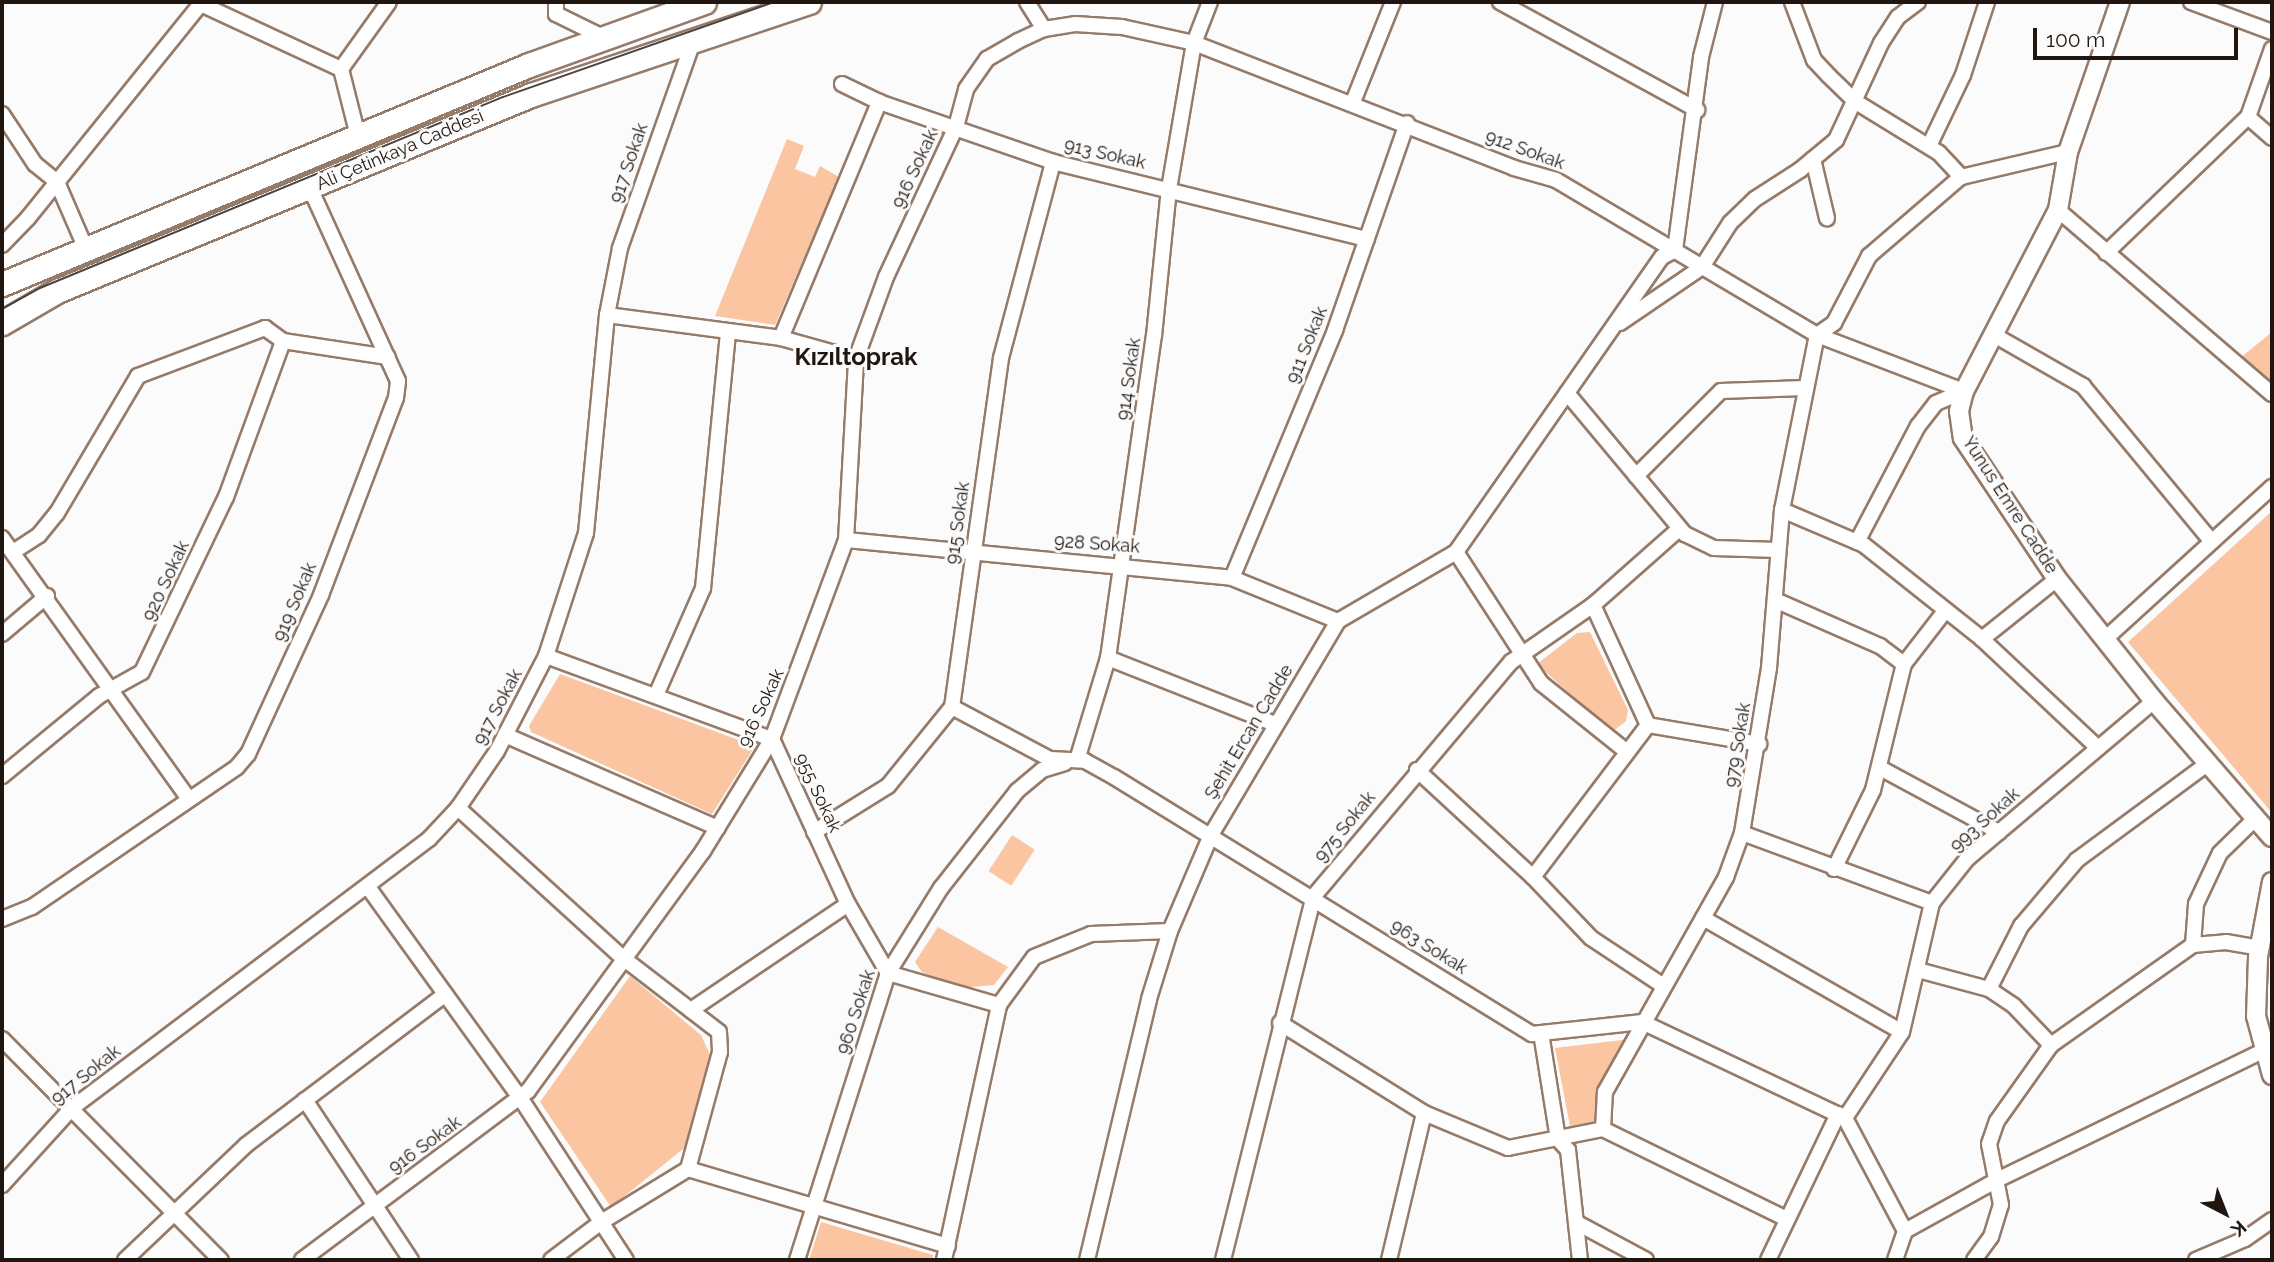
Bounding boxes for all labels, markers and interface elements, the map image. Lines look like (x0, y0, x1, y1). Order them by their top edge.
scale bar (2036, 14, 2241, 58)
text: 100 m (2046, 27, 2105, 52)
street label: Ali Çetinkaya Caddesi (313, 105, 487, 195)
street label: 917 Sokak (605, 120, 653, 206)
street label: 916 Sokak (887, 126, 943, 212)
street label: 912 Sokak (1482, 126, 1568, 174)
street label: 913 Sokak (1062, 134, 1148, 174)
street label: 911 Sokak (1282, 303, 1332, 387)
street label: 914 Sokak (1113, 336, 1145, 422)
district label: Kızıltoprak (795, 343, 917, 371)
street label: Yunus Emre Cadde (1958, 432, 2062, 578)
street label: 915 Sokak (942, 480, 974, 566)
street label: 928 Sokak (1054, 530, 1140, 558)
street label: 920 Sokak (138, 537, 194, 625)
street label: 919 Sokak (269, 559, 321, 645)
street label: Şehit Ercan Cadde (1200, 661, 1298, 803)
street label: 917 Sokak (469, 665, 527, 749)
street label: 916 Sokak (733, 665, 789, 751)
street label: 979 Sokak (1721, 701, 1755, 789)
street label: 955 Sokak (790, 750, 846, 836)
street label: 993 Sokak (1946, 783, 2024, 857)
street label: 975 Sokak (1310, 787, 1380, 867)
street label: 963 Sokak (1387, 915, 1471, 979)
street label: 960 Sokak (832, 967, 880, 1057)
street label: 917 Sokak (47, 1041, 125, 1109)
street label: 916 Sokak (385, 1112, 465, 1178)
north arrow (2190, 1178, 2260, 1248)
text: K (2227, 1216, 2251, 1241)

